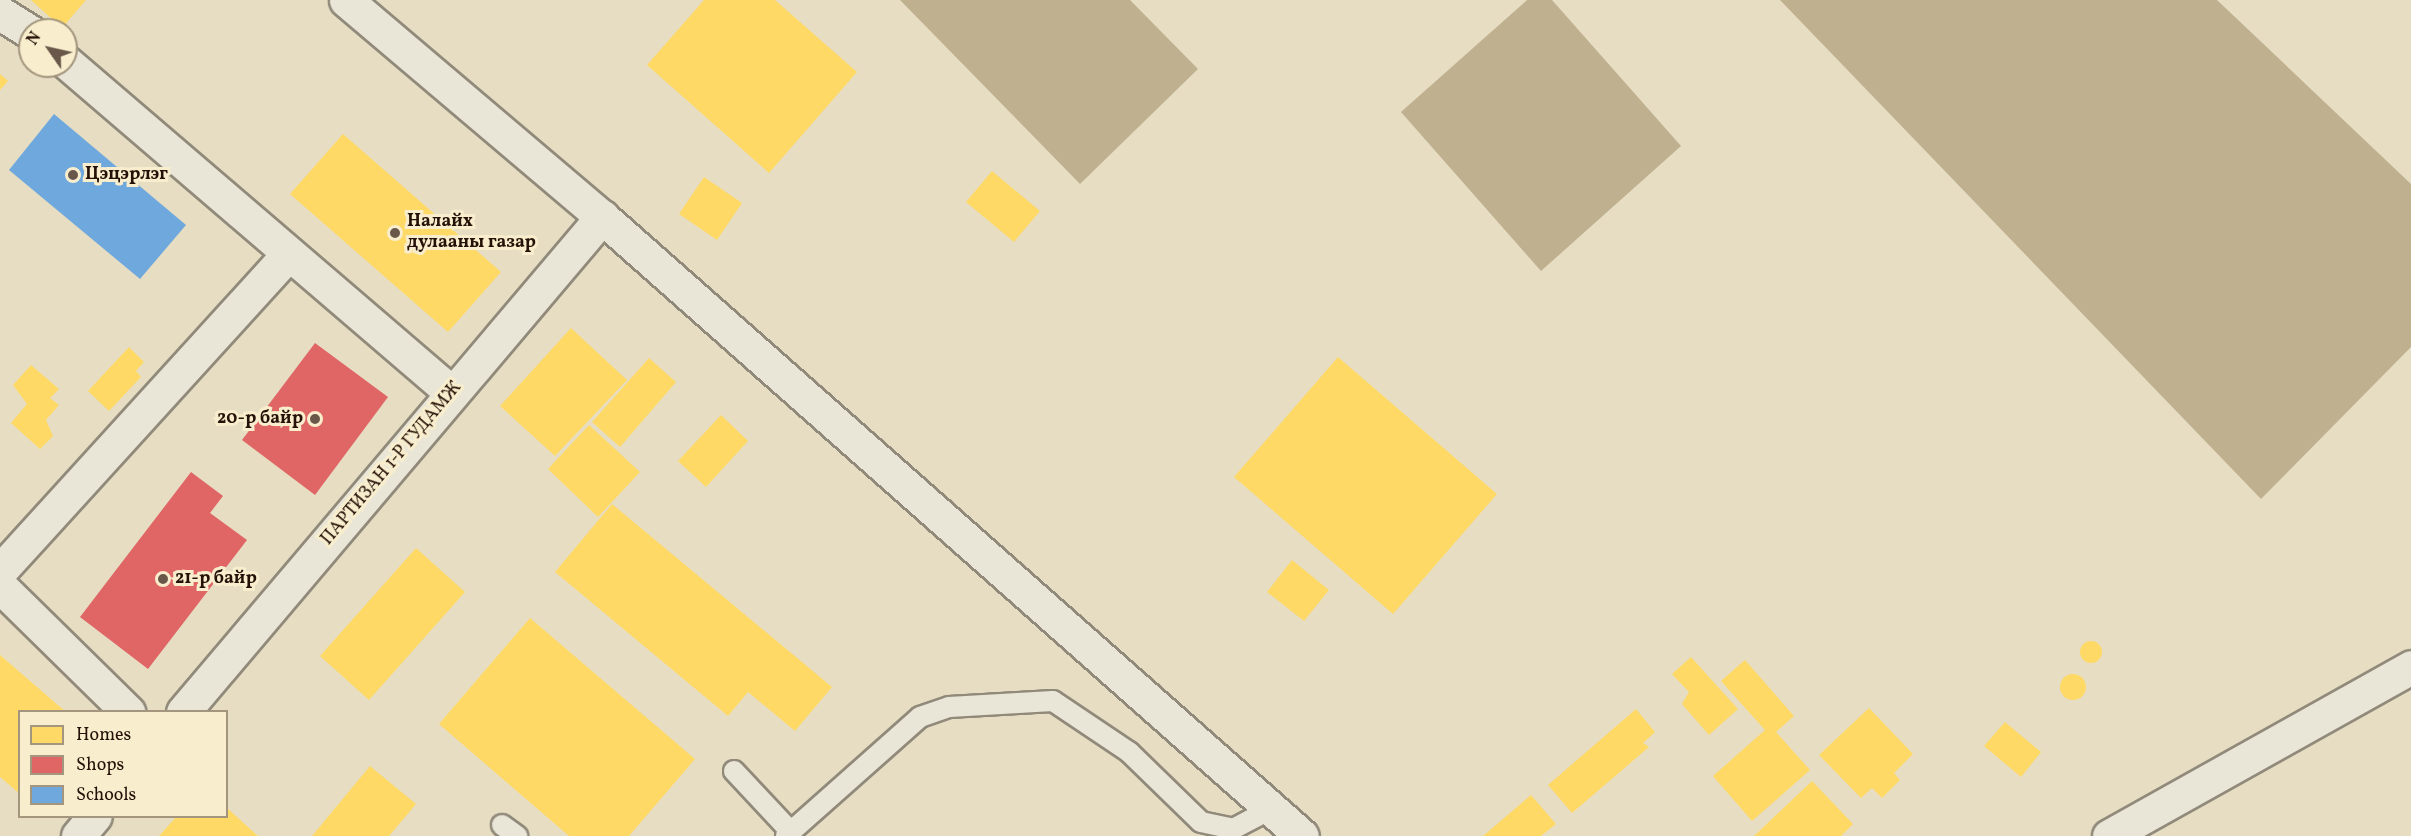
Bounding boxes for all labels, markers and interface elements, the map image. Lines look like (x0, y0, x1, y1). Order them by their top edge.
north arrow (18, 18, 78, 78)
text: N (22, 28, 47, 50)
place label: Цэцэрлэг (85, 164, 168, 186)
marker: Цэцэрлэг (66, 168, 80, 182)
place label: Налайх дулааны газар (407, 212, 536, 254)
marker: Налайх дулааны газар (388, 226, 402, 240)
street label: ПАРТИЗАН 1-Р ГУДАМЖ (317, 378, 467, 550)
place label: 20-р байр (217, 408, 303, 430)
marker: 20-р байр (308, 412, 322, 426)
place label: 21-р байр (175, 568, 257, 590)
marker: 21-р байр (156, 572, 170, 586)
legend (18, 710, 228, 818)
text: Homes (76, 723, 131, 748)
text: Shops (76, 753, 124, 778)
text: Schools (76, 783, 136, 808)

